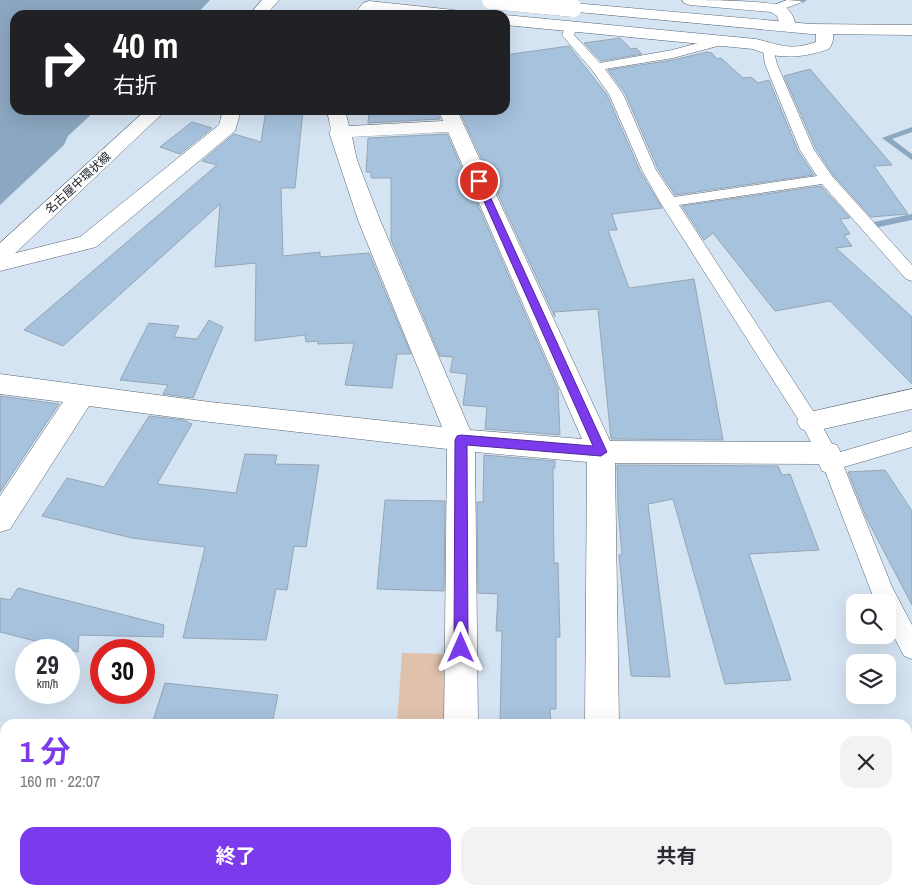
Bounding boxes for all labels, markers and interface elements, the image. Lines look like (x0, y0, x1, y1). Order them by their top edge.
text: 40 m (113, 22, 178, 69)
icon: right (30, 30, 95, 95)
text: 右折 (113, 70, 157, 100)
street label: 名古屋中環状線 (42, 148, 114, 218)
pin (458, 160, 500, 202)
icon: arrive (465, 167, 493, 195)
map controls (846, 594, 896, 704)
button: search (846, 594, 896, 644)
position arrow (434, 621, 486, 673)
speed limit sign: 30 (90, 639, 155, 704)
text: 29 (36, 648, 59, 682)
button: layers (846, 654, 896, 704)
text: km/h (37, 676, 58, 692)
text: 1 分 (20, 731, 71, 771)
button: close (840, 736, 892, 788)
text: 160 m · 22:07 (20, 770, 100, 792)
button: 終了 (20, 827, 451, 885)
button: 共有 (461, 827, 892, 885)

